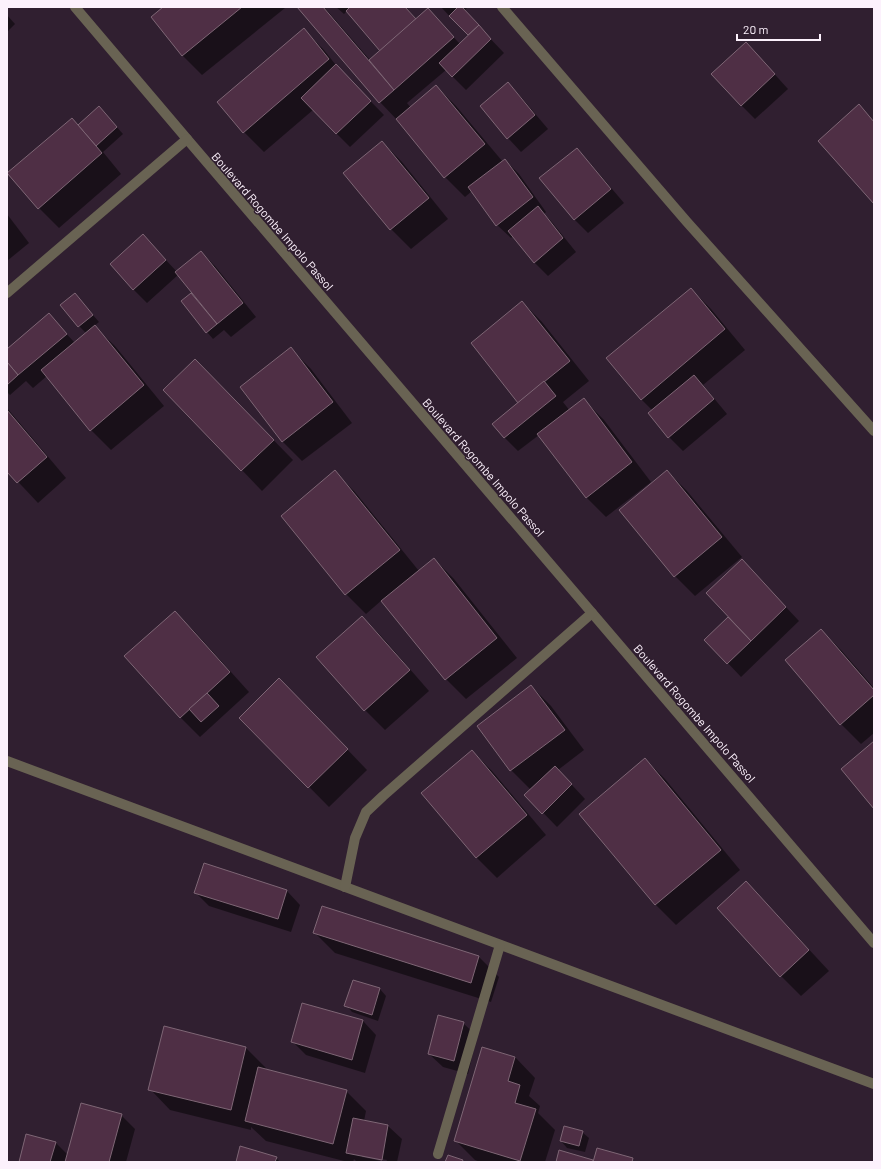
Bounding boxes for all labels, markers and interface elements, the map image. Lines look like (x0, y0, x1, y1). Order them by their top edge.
scale bar (737, 16, 820, 42)
text: 20 m (743, 22, 769, 36)
street label: Boulevard Rogombe Impolo Passol (209, 149, 337, 293)
street label: Boulevard Rogombe Impolo Passol (420, 395, 548, 539)
street label: Boulevard Rogombe Impolo Passol (631, 641, 759, 785)

